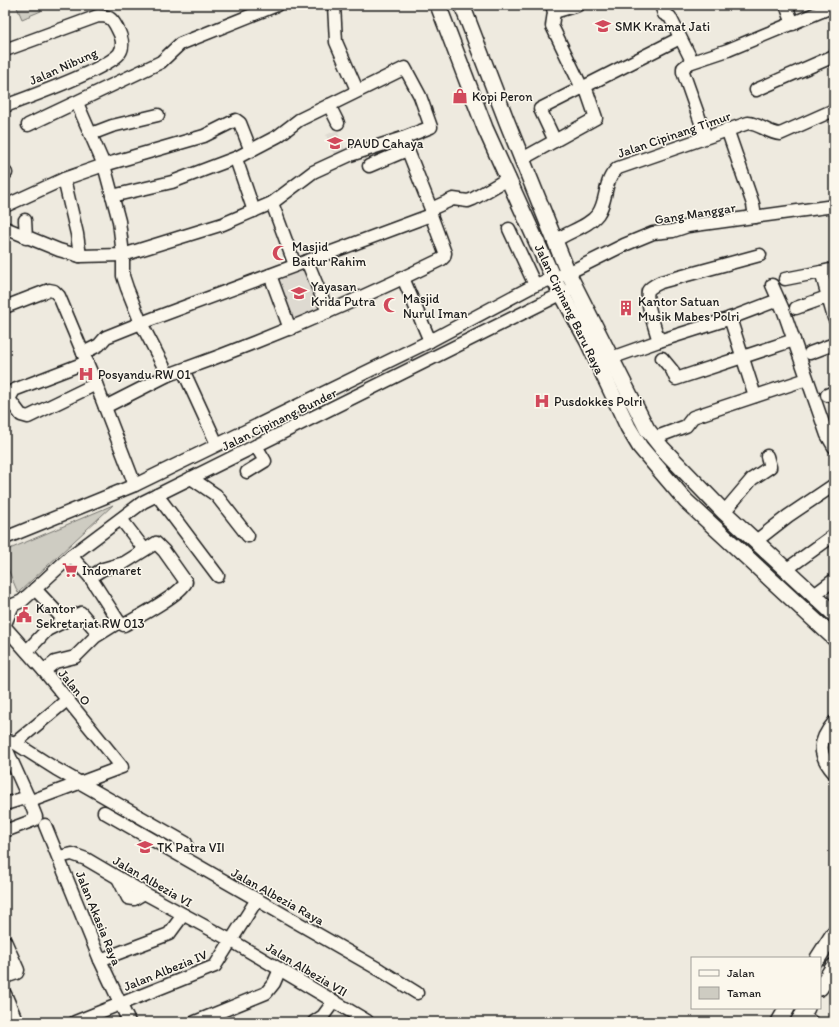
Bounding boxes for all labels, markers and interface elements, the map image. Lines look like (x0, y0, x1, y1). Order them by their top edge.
school or university icon: SMK Kramat Jati (594, 17, 612, 35)
place label: SMK Kramat Jati (615, 19, 710, 34)
street label: Jalan Nibung (27, 45, 100, 88)
shop icon: Kopi Peron (451, 87, 469, 105)
place label: Kopi Peron (472, 89, 533, 104)
street label: Jalan Cipinang Timur (616, 108, 733, 161)
school or university icon: PAUD Cahaya (326, 134, 344, 152)
place label: PAUD Cahaya (347, 136, 424, 151)
street label: Gang Manggar (653, 200, 738, 227)
place label: Masjid Baitur Rahim (292, 239, 366, 269)
street label: Jalan Cipinang Baru Raya (532, 242, 608, 377)
mosque icon: Masjid Baitur Rahim (271, 244, 289, 262)
place label: Yayasan Krida Putra (311, 279, 376, 309)
school or university icon: Yayasan Krida Putra (290, 284, 308, 302)
place label: Masjid Nurul Iman (403, 291, 468, 321)
place label: Kantor Satuan Musik Mabes Polri (638, 294, 739, 324)
mosque icon: Masjid Nurul Iman (382, 296, 400, 314)
building icon: Kantor Satuan Musik Mabes Polri (617, 299, 635, 317)
hospital icon: Posyandu RW 01 (77, 365, 95, 383)
place label: Posyandu RW 01 (98, 367, 191, 382)
street label: Jalan Cipinang Bunder (219, 385, 340, 454)
hospital icon: Pusdokkes Polri (533, 392, 551, 410)
place label: Pusdokkes Polri (554, 394, 642, 409)
supermarket icon: Indomaret (61, 561, 79, 579)
place label: Indomaret (82, 563, 142, 578)
place label: Kantor Sekretariat RW 013 (36, 601, 145, 631)
public building icon: Kantor Sekretariat RW 013 (15, 606, 33, 624)
street label: Jalan O (56, 666, 94, 708)
school or university icon: TK Patra VII (136, 838, 154, 856)
place label: TK Patra VII (157, 840, 225, 855)
street label: Jalan Albezia VI (111, 853, 195, 910)
street label: Jalan Albezia Raya (229, 865, 327, 928)
street label: Jalan Akasia Raya (73, 869, 124, 968)
street label: Jalan Albezia VII (263, 939, 350, 1000)
street label: Jalan Albezia IV (121, 947, 210, 994)
legend (691, 957, 821, 1009)
text: Jalan (727, 966, 755, 980)
text: Taman (727, 986, 762, 1000)

